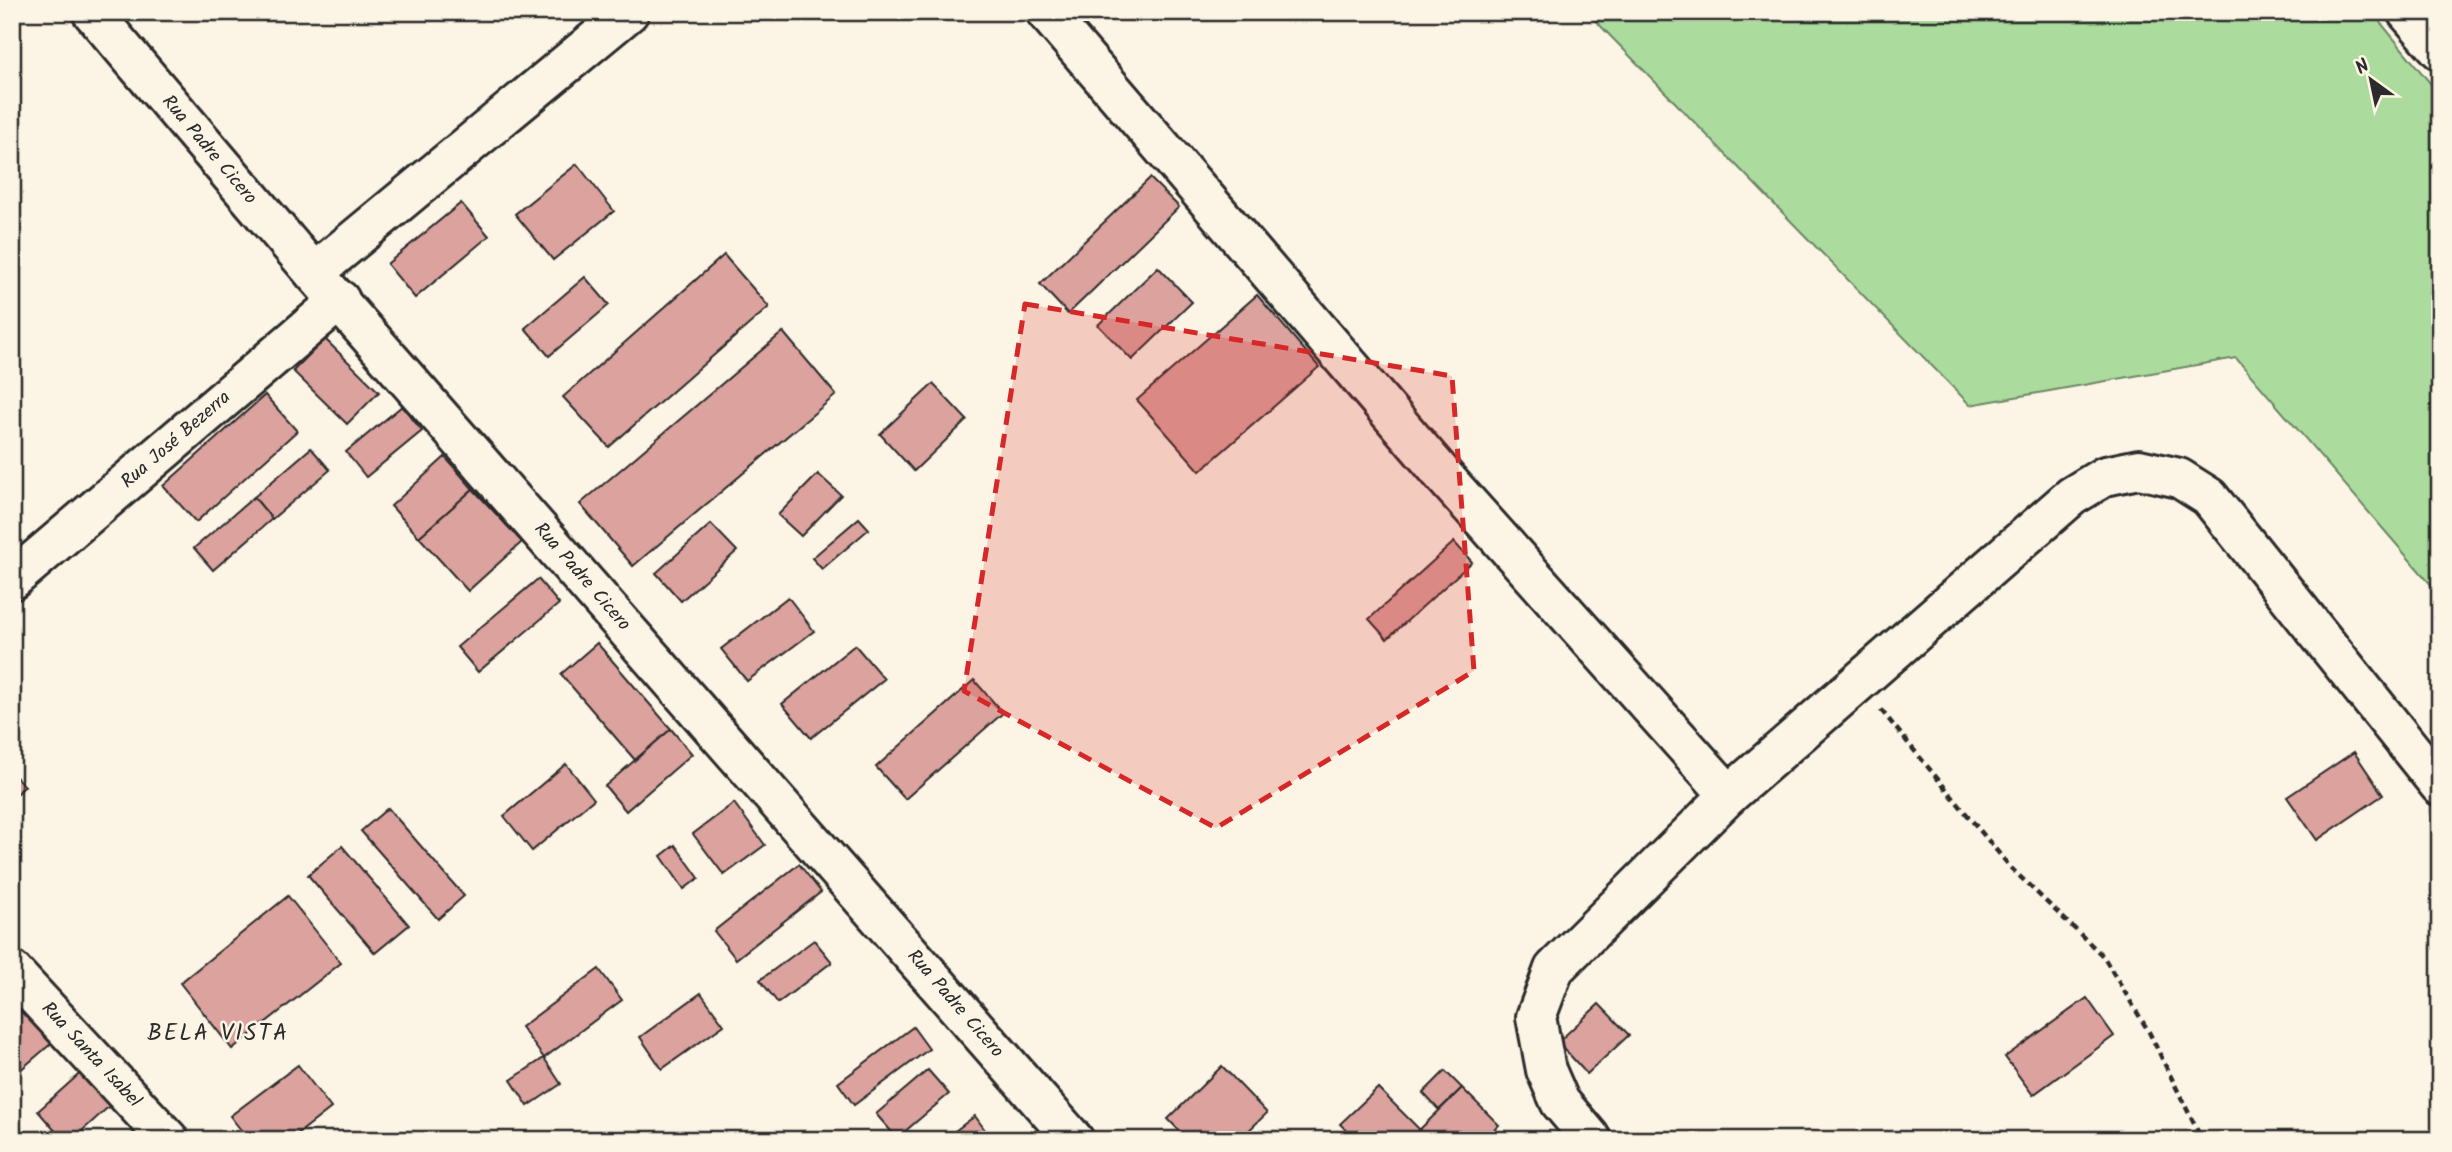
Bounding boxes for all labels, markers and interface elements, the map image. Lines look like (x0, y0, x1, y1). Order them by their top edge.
north arrow (2336, 46, 2406, 116)
text: N (2350, 52, 2376, 83)
street label: Rua Padre Cicero (154, 88, 264, 212)
street label: Rua José Bezerra (114, 384, 238, 496)
street label: Rua Padre Cicero (526, 516, 638, 638)
street label: Rua Padre Cicero (899, 943, 1011, 1065)
street label: Rua Santa Isabel (34, 995, 149, 1115)
district label: BELA VISTA (147, 1016, 289, 1052)

